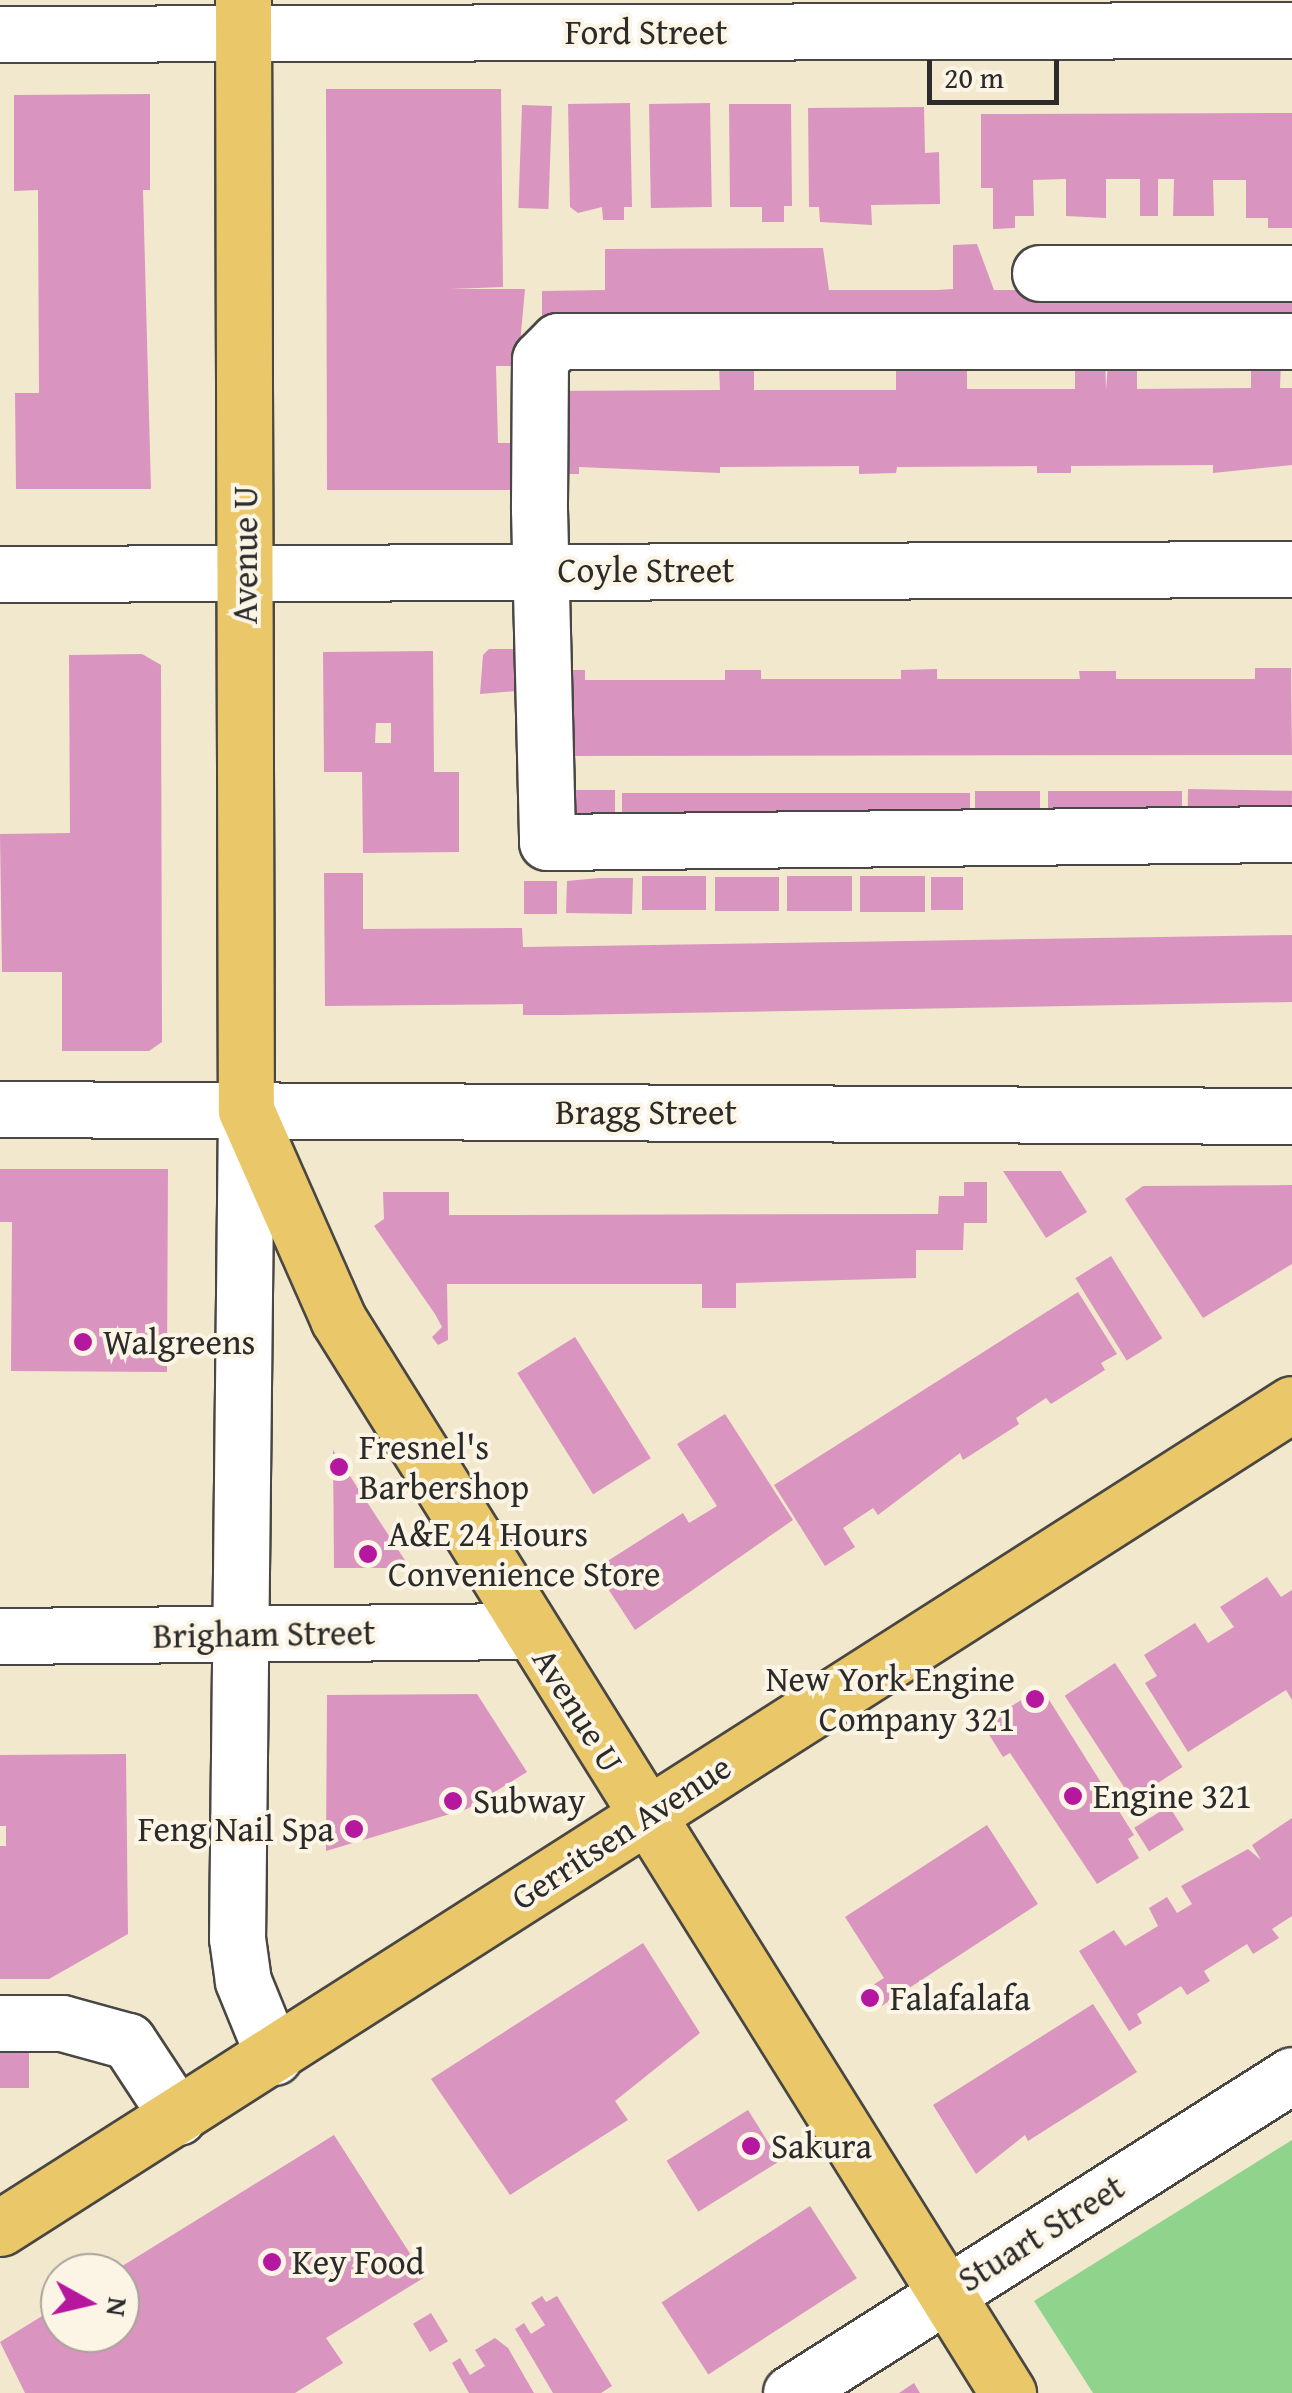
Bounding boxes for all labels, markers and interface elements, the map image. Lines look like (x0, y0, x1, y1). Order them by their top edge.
street label: Ford Street (565, 11, 727, 53)
scale bar (932, 40, 1064, 102)
text: 20 m (944, 55, 1004, 99)
street label: Avenue U (224, 486, 266, 624)
street label: Coyle Street (558, 549, 734, 591)
street label: Bragg Street (555, 1091, 737, 1133)
place label: Walgreens (103, 1321, 255, 1363)
marker: Walgreens (72, 1331, 94, 1353)
place label: Fresnel's Barbershop (359, 1426, 529, 1508)
marker: Fresnel's Barbershop (328, 1456, 350, 1478)
place label: A&E 24 Hours Convenience Store (388, 1513, 660, 1595)
marker: A&E 24 Hours Convenience Store (357, 1543, 379, 1565)
street label: Brigham Street (152, 1611, 376, 1657)
street label: Avenue U (524, 1640, 632, 1780)
place label: New York Engine Company 321 (766, 1658, 1015, 1740)
marker: New York Engine Company 321 (1024, 1688, 1046, 1710)
street label: Gerritsen Avenue (503, 1745, 739, 1919)
place label: Engine 321 (1093, 1775, 1252, 1817)
place label: Subway (473, 1780, 585, 1822)
marker: Engine 321 (1062, 1785, 1084, 1807)
marker: Subway (442, 1790, 464, 1812)
place label: Feng Nail Spa (138, 1808, 334, 1850)
marker: Feng Nail Spa (343, 1818, 365, 1840)
place label: Falafalafa (890, 1977, 1031, 2019)
marker: Falafalafa (859, 1987, 881, 2009)
place label: Sakura (771, 2125, 872, 2167)
marker: Sakura (740, 2135, 762, 2157)
street label: Stuart Street (950, 2165, 1132, 2301)
place label: Key Food (292, 2241, 424, 2283)
marker: Key Food (261, 2251, 283, 2273)
north arrow (40, 2253, 140, 2353)
text: N (97, 2295, 140, 2319)

